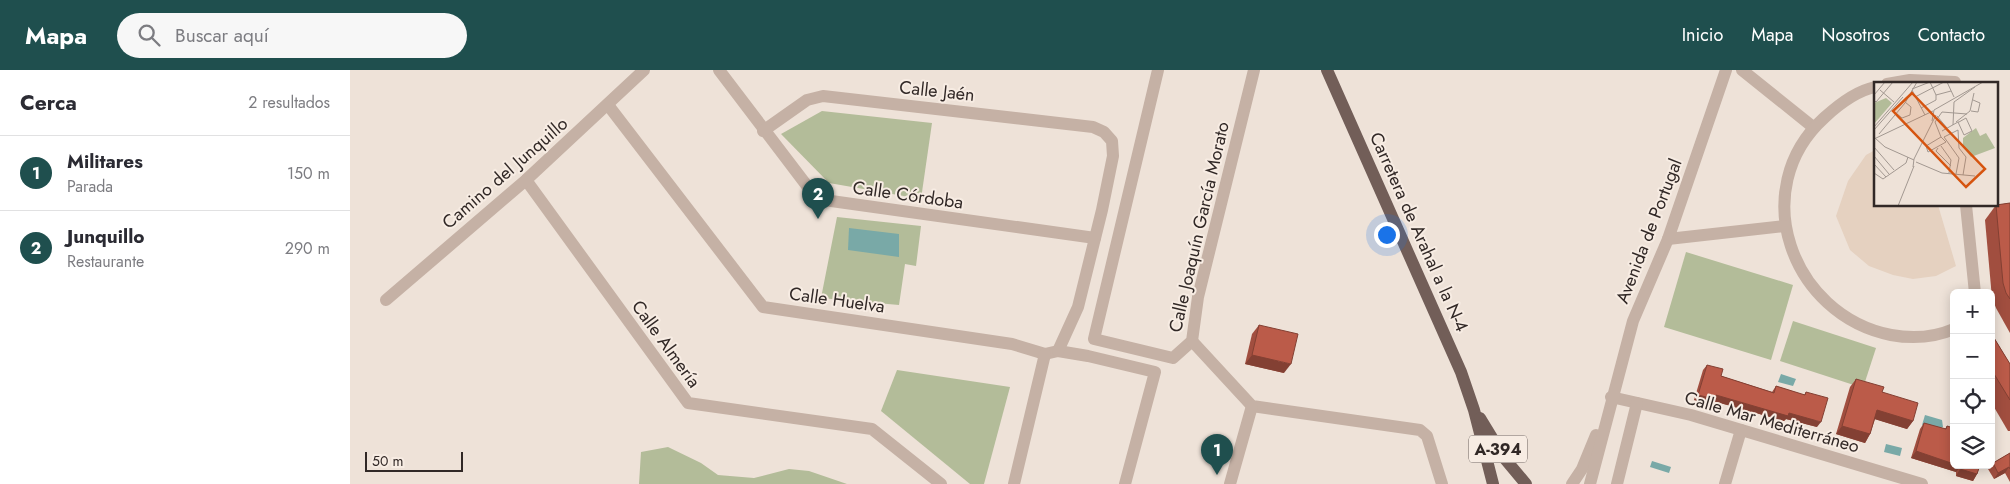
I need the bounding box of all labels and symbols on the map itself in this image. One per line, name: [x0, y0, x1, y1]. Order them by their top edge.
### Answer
street label: Calle Jaén: [898, 74, 976, 108]
inset map: [1874, 82, 1998, 206]
street label: Camino del Junquillo: [436, 111, 574, 235]
street label: Calle Joaquín García Morato: [1162, 119, 1236, 335]
street label: Carretera de Arahal a la N-4: [1363, 128, 1475, 336]
street label: Avenida de Portugal: [1609, 155, 1689, 307]
street label: Calle Córdoba: [851, 174, 965, 216]
pin: 2: [802, 178, 834, 219]
your location: [1374, 222, 1400, 248]
street label: Calle Huelva: [788, 280, 886, 320]
street label: Calle Almería: [625, 295, 707, 393]
street label: Calle Mar Mediterráneo: [1682, 385, 1863, 459]
pin: 1: [1201, 434, 1233, 475]
road number: A-394: [1469, 436, 1527, 462]
scale bar: [365, 449, 462, 472]

